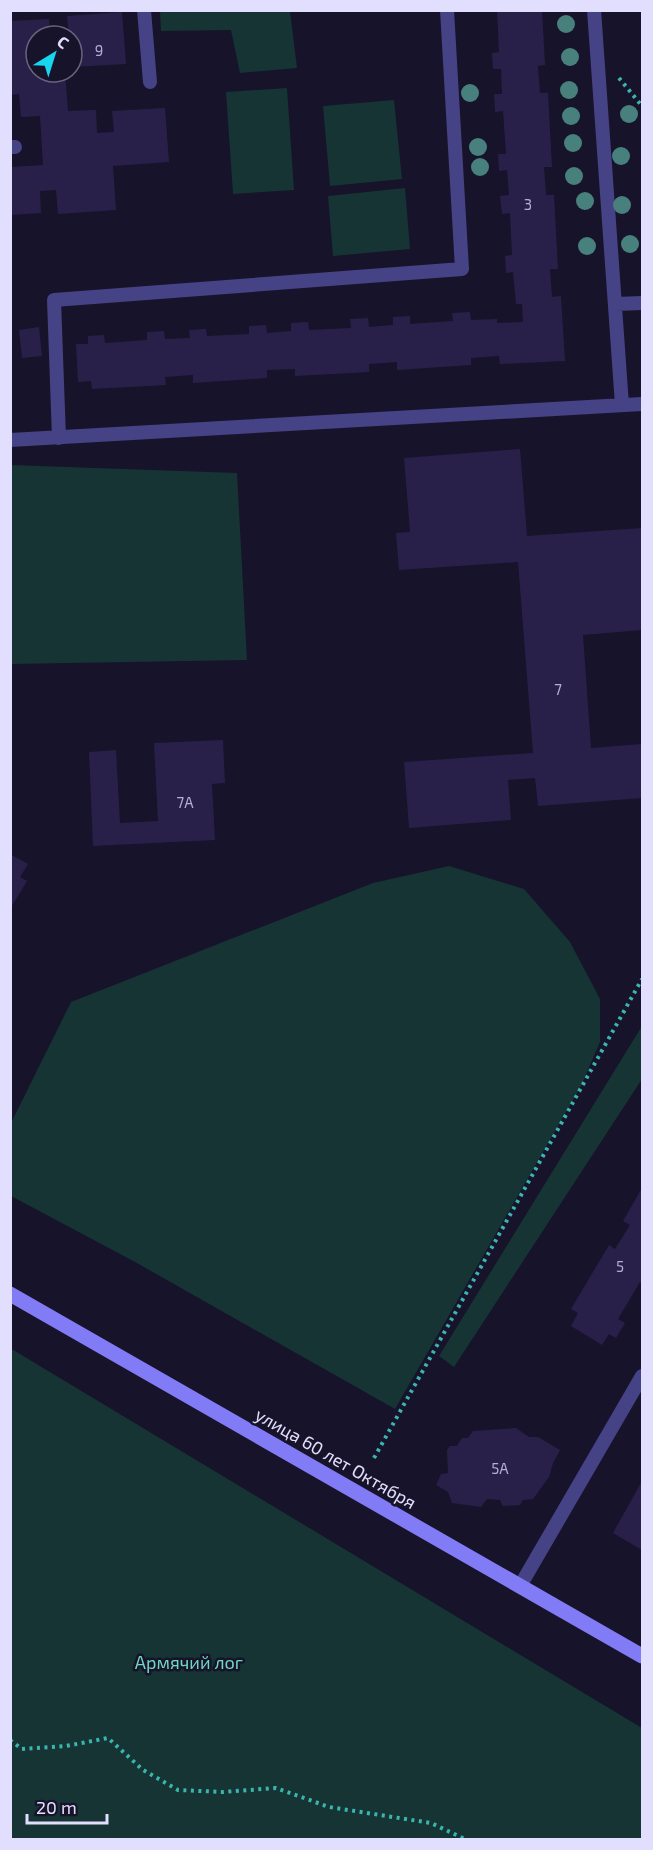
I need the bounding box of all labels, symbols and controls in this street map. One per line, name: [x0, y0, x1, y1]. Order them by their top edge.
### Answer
north arrow: [24, 24, 84, 84]
text: С: [54, 31, 73, 52]
house number: 9: [95, 41, 103, 59]
house number: 3: [524, 195, 532, 213]
house number: 7: [554, 680, 562, 698]
house number: 7А: [176, 793, 194, 811]
house number: 5: [616, 1257, 624, 1275]
street label: улица 60 лет Октября: [251, 1403, 421, 1513]
house number: 5А: [491, 1459, 509, 1477]
park label: Армячий лог: [135, 1651, 243, 1673]
scale bar: [27, 1787, 106, 1825]
text: 20 m: [36, 1796, 77, 1818]

